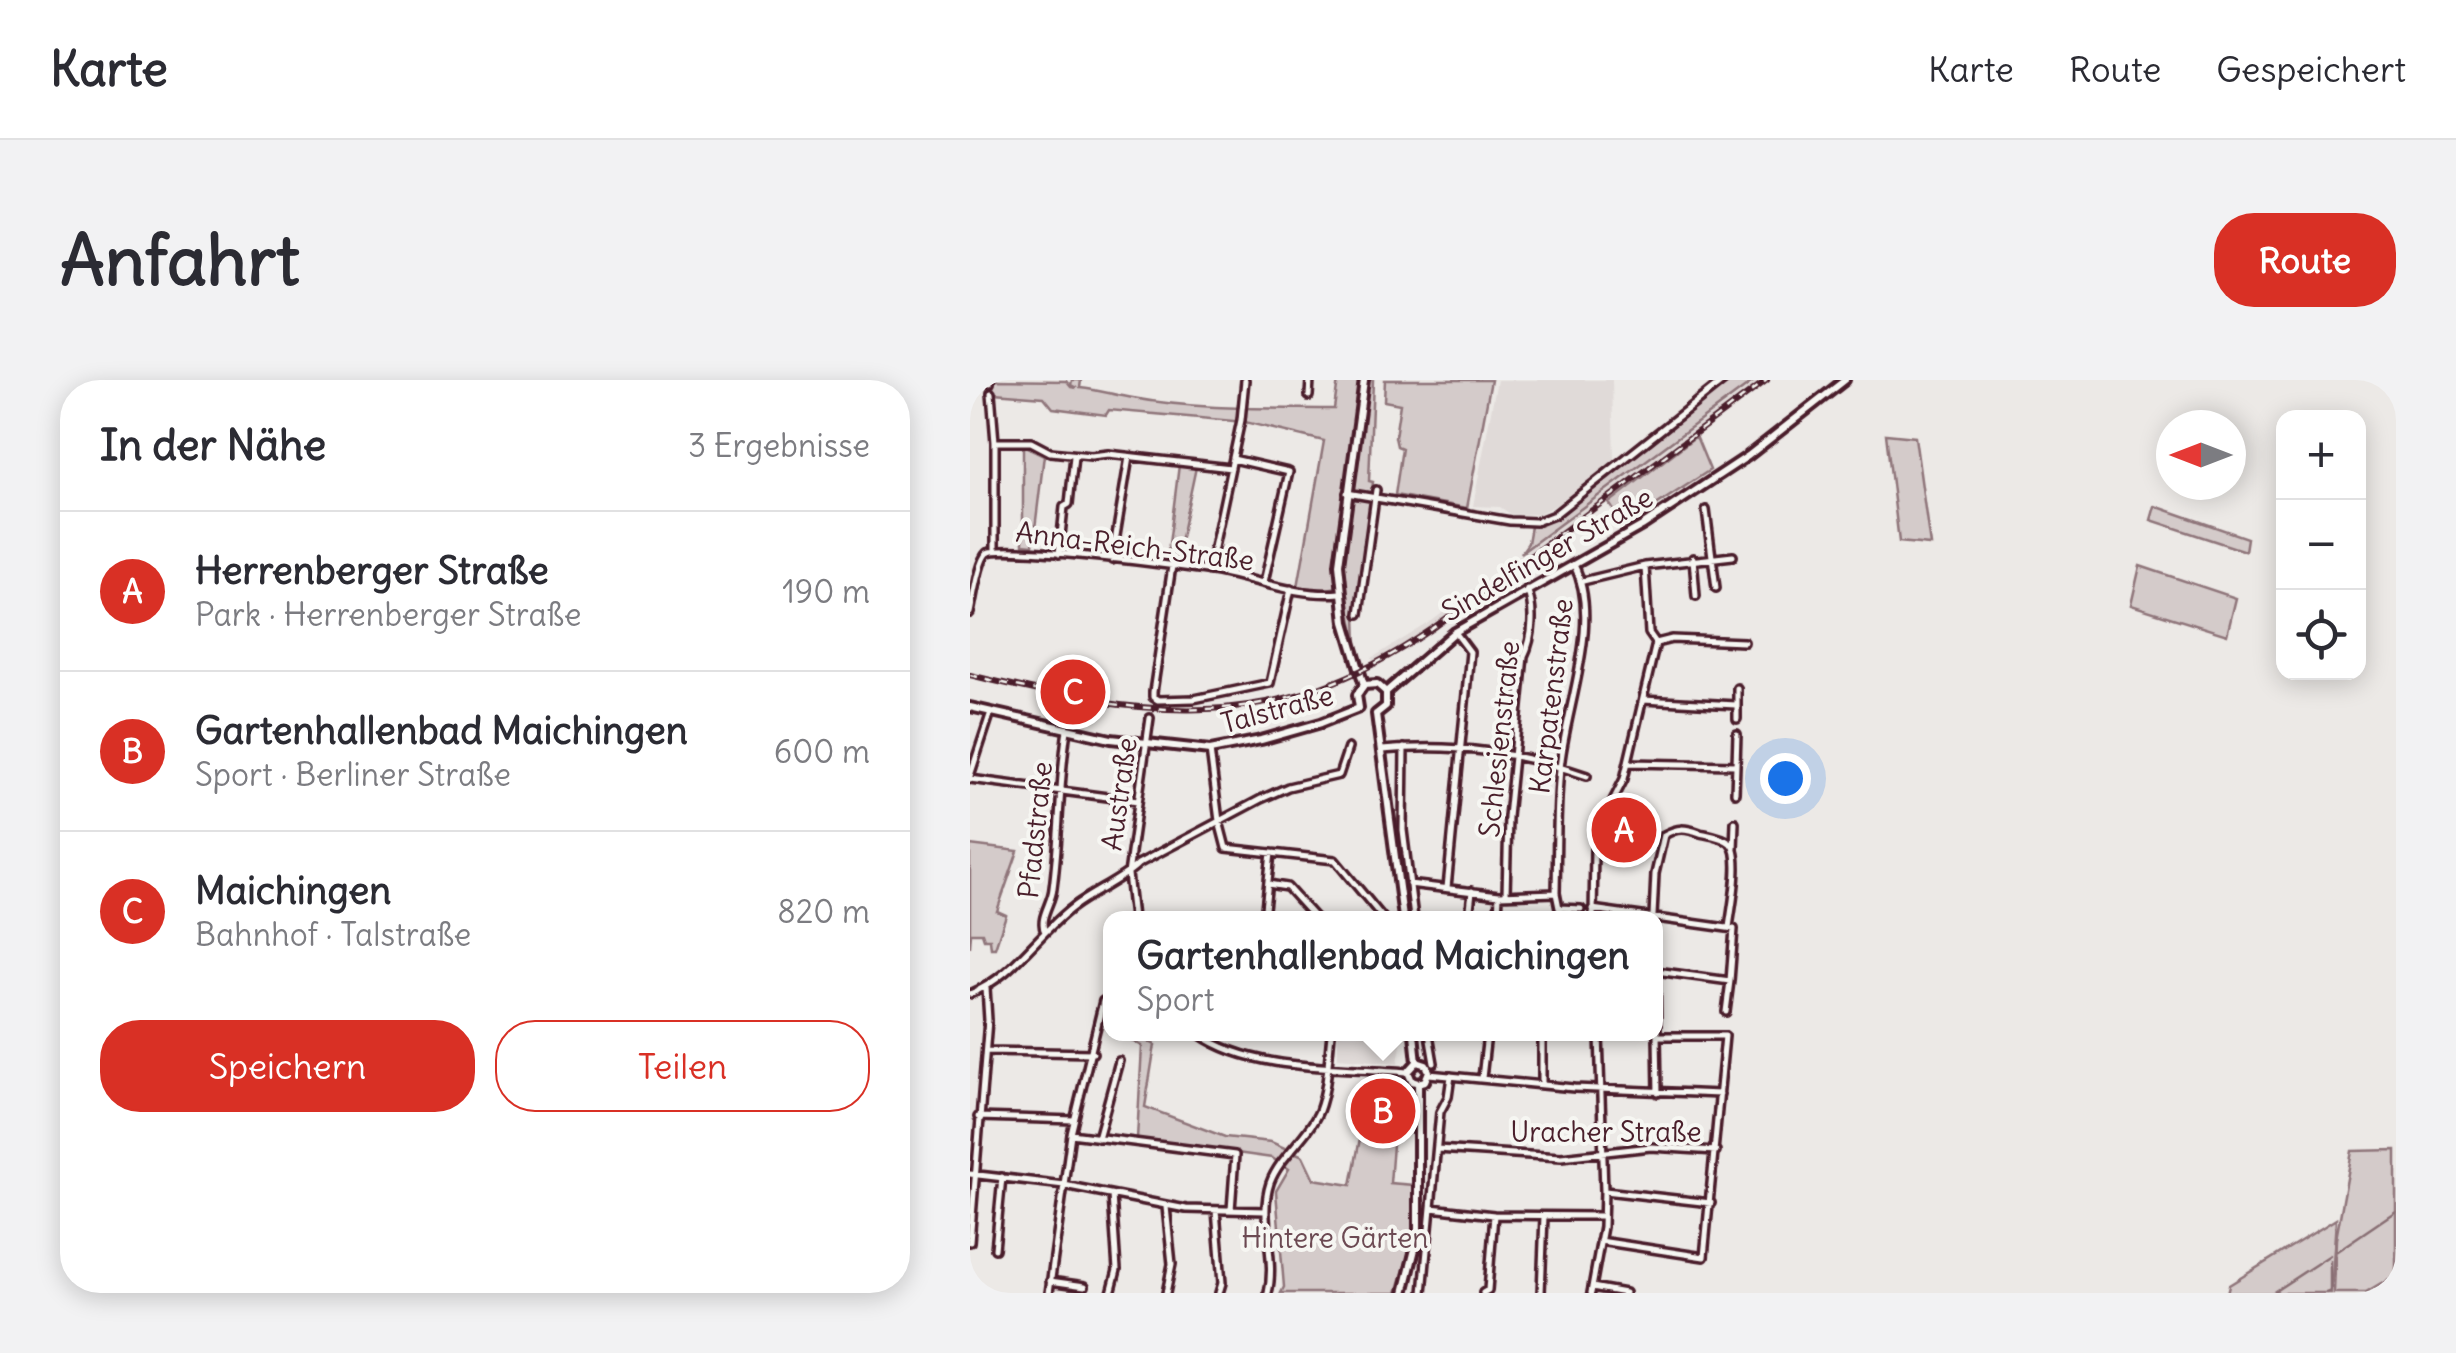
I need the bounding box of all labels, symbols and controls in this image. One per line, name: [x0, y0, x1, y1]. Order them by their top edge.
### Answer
text: Karte: [50, 39, 168, 99]
text: Karte: [1928, 47, 2014, 91]
text: Route: [2069, 47, 2161, 91]
text: Gespeichert: [2216, 47, 2406, 91]
button: Route: [2214, 213, 2396, 307]
text: Anfahrt: [60, 216, 300, 304]
north arrow: [2156, 410, 2246, 500]
map controls: [2276, 410, 2366, 680]
button: +: [2276, 410, 2366, 500]
text: In der Nähe: [100, 419, 326, 471]
text: 3 Ergebnisse: [688, 425, 870, 466]
street label: Sindelfinger Straße: [1435, 479, 1659, 629]
button: −: [2276, 500, 2366, 590]
street label: Anna-Reich-Straße: [1014, 514, 1256, 578]
text: Herrenberger Straße: [195, 547, 549, 594]
text: A: [122, 571, 143, 612]
text: 190 m: [782, 571, 870, 612]
button: locate: [2276, 590, 2366, 680]
text: Park · Herrenberger Straße: [195, 594, 581, 635]
street label: Karpatenstraße: [1521, 596, 1581, 796]
street label: Schlesienstraße: [1471, 639, 1527, 839]
pin: C: [1040, 654, 1106, 730]
street label: Talstraße: [1217, 677, 1337, 741]
text: Gartenhallenbad Maichingen: [195, 707, 688, 754]
text: B: [122, 731, 143, 772]
text: 600 m: [774, 731, 870, 772]
street label: Austraße: [1093, 735, 1145, 853]
your location: [1760, 753, 1811, 804]
text: Sport · Berliner Straße: [195, 754, 511, 795]
street label: Pfadstraße: [1010, 760, 1060, 900]
pin: A: [1592, 792, 1656, 868]
text: Maichingen: [195, 867, 391, 914]
text: C: [122, 891, 143, 932]
text: 820 m: [777, 891, 870, 932]
popup: [1103, 911, 1663, 1041]
text: Bahnhof · Talstraße: [195, 914, 471, 955]
text: Gartenhallenbad Maichingen: [1137, 932, 1629, 979]
text: Sport: [1137, 979, 1214, 1020]
button: Speichern: [100, 1020, 475, 1112]
button: Teilen: [495, 1020, 870, 1112]
pin: B: [1350, 1074, 1416, 1148]
street label: Uracher Straße: [1510, 1114, 1702, 1150]
park label: Hintere Gärten: [1242, 1220, 1428, 1256]

